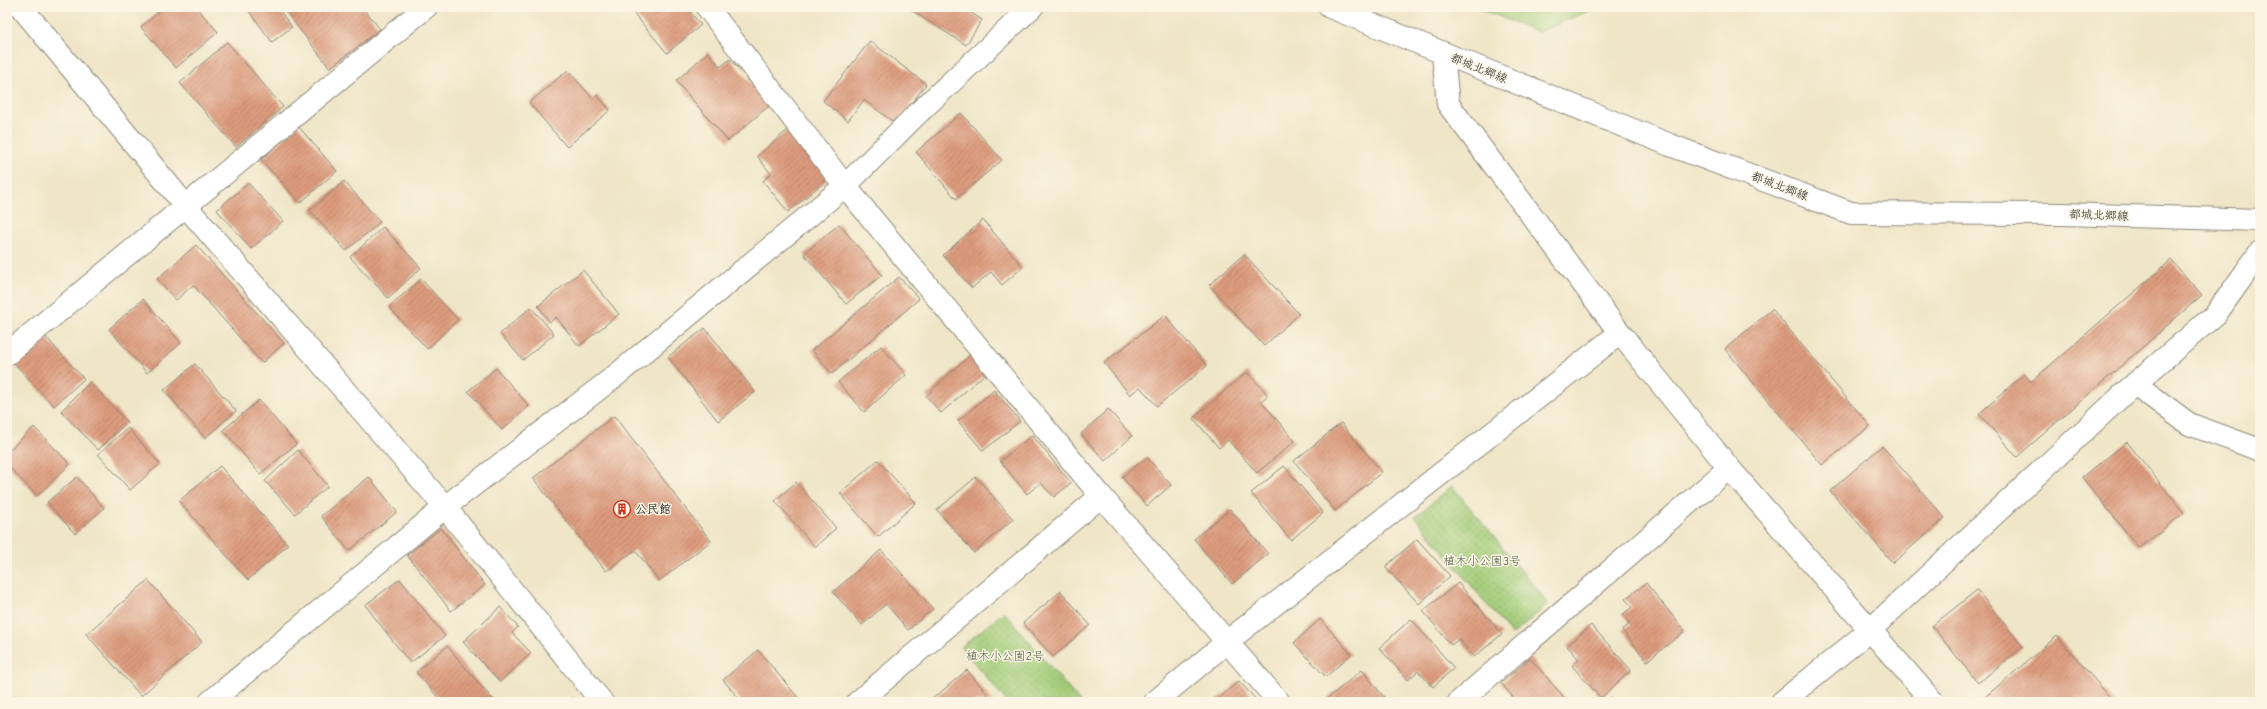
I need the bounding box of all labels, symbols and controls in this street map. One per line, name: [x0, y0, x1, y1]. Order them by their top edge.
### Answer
street label: 都城北郷線: [1449, 50, 1509, 86]
street label: 都城北郷線: [1749, 169, 1811, 203]
street label: 都城北郷線: [2069, 207, 2129, 223]
building icon: 公民館: [612, 499, 632, 519]
place label: 公民館: [635, 502, 671, 516]
park label: 植木小公園3号: [1443, 554, 1521, 568]
park label: 植木小公園2号: [966, 649, 1044, 663]

